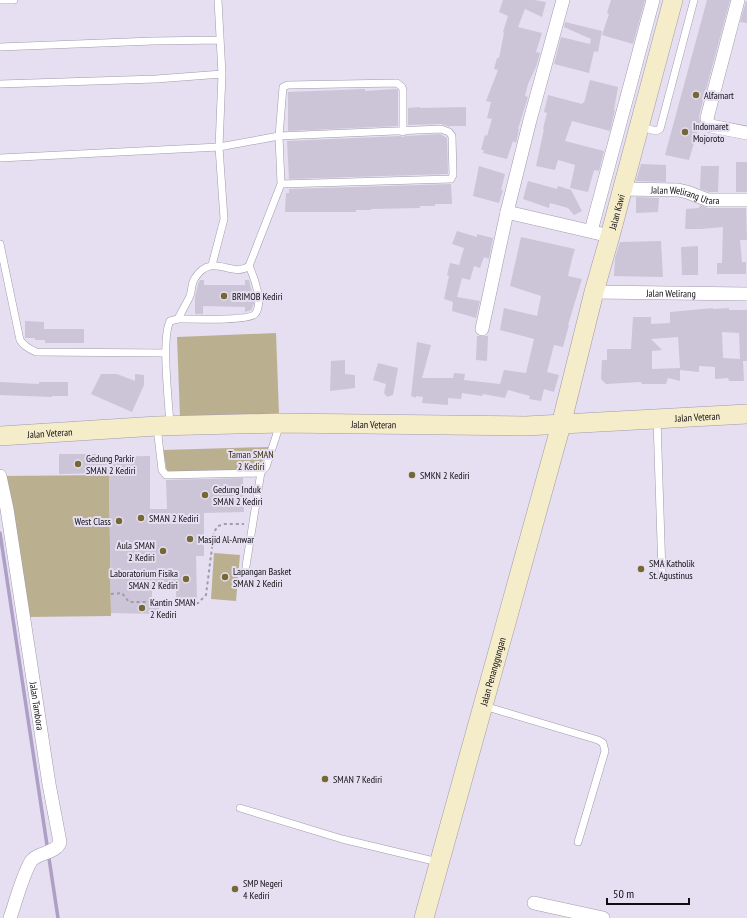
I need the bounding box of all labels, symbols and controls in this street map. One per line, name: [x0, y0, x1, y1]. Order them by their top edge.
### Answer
place label: Alfamart: [704, 89, 734, 102]
marker: Alfamart: [691, 90, 701, 100]
place label: Indomaret Mojoroto: [693, 120, 729, 145]
marker: Indomaret Mojoroto: [680, 127, 690, 137]
street label: Jalan Welirang Utara: [650, 183, 720, 207]
street label: Jalan Kawi: [605, 193, 627, 232]
street label: Jalan Welirang: [645, 286, 696, 300]
place label: BRIMOB Kediri: [232, 290, 283, 303]
marker: BRIMOB Kediri: [219, 291, 229, 301]
street label: Jalan Veteran: [673, 409, 720, 424]
street label: Jalan Veteran: [350, 417, 396, 431]
street label: Jalan Veteran: [26, 425, 73, 441]
park label: Taman SMAN 2 Kediri: [228, 448, 274, 473]
place label: Gedung Parkir SMAN 2 Kediri: [86, 452, 136, 477]
marker: Gedung Parkir SMAN 2 Kediri: [73, 459, 83, 469]
place label: SMKN 2 Kediri: [420, 469, 470, 482]
marker: SMKN 2 Kediri: [407, 470, 417, 480]
place label: Gedung Induk SMAN 2 Kediri: [213, 483, 263, 508]
marker: Gedung Induk SMAN 2 Kediri: [200, 490, 210, 500]
place label: SMAN 2 Kediri: [149, 512, 199, 525]
marker: SMAN 2 Kediri: [136, 513, 146, 523]
place label: West Class: [75, 515, 112, 528]
marker: West Class: [114, 516, 124, 526]
place label: Masjid Al-Anwar: [198, 533, 254, 546]
marker: Masjid Al-Anwar: [185, 534, 195, 544]
place label: Aula SMAN 2 Kediri: [117, 539, 155, 564]
marker: Aula SMAN 2 Kediri: [158, 546, 168, 556]
place label: SMA Katholik St. Agustinus: [649, 557, 695, 582]
marker: SMA Katholik St. Agustinus: [636, 564, 646, 574]
place label: Lapangan Basket SMAN 2 Kediri: [233, 565, 292, 590]
place label: Laboratorium Fisika SMAN 2 Kediri: [110, 567, 178, 592]
marker: Lapangan Basket SMAN 2 Kediri: [220, 572, 230, 582]
marker: Laboratorium Fisika SMAN 2 Kediri: [181, 574, 191, 584]
place label: Kantin SMAN 2 Kediri: [150, 596, 195, 621]
marker: Kantin SMAN 2 Kediri: [137, 603, 147, 613]
street label: Jalan Penanggungan: [477, 636, 508, 708]
street label: Jalan Tambora: [27, 680, 47, 731]
place label: SMAN 7 Kediri: [333, 773, 382, 786]
marker: SMAN 7 Kediri: [320, 774, 330, 784]
place label: SMP Negeri 4 Kediri: [243, 877, 283, 902]
scale bar: [607, 880, 689, 906]
marker: SMP Negeri 4 Kediri: [230, 884, 240, 894]
text: 50 m: [613, 886, 634, 901]

